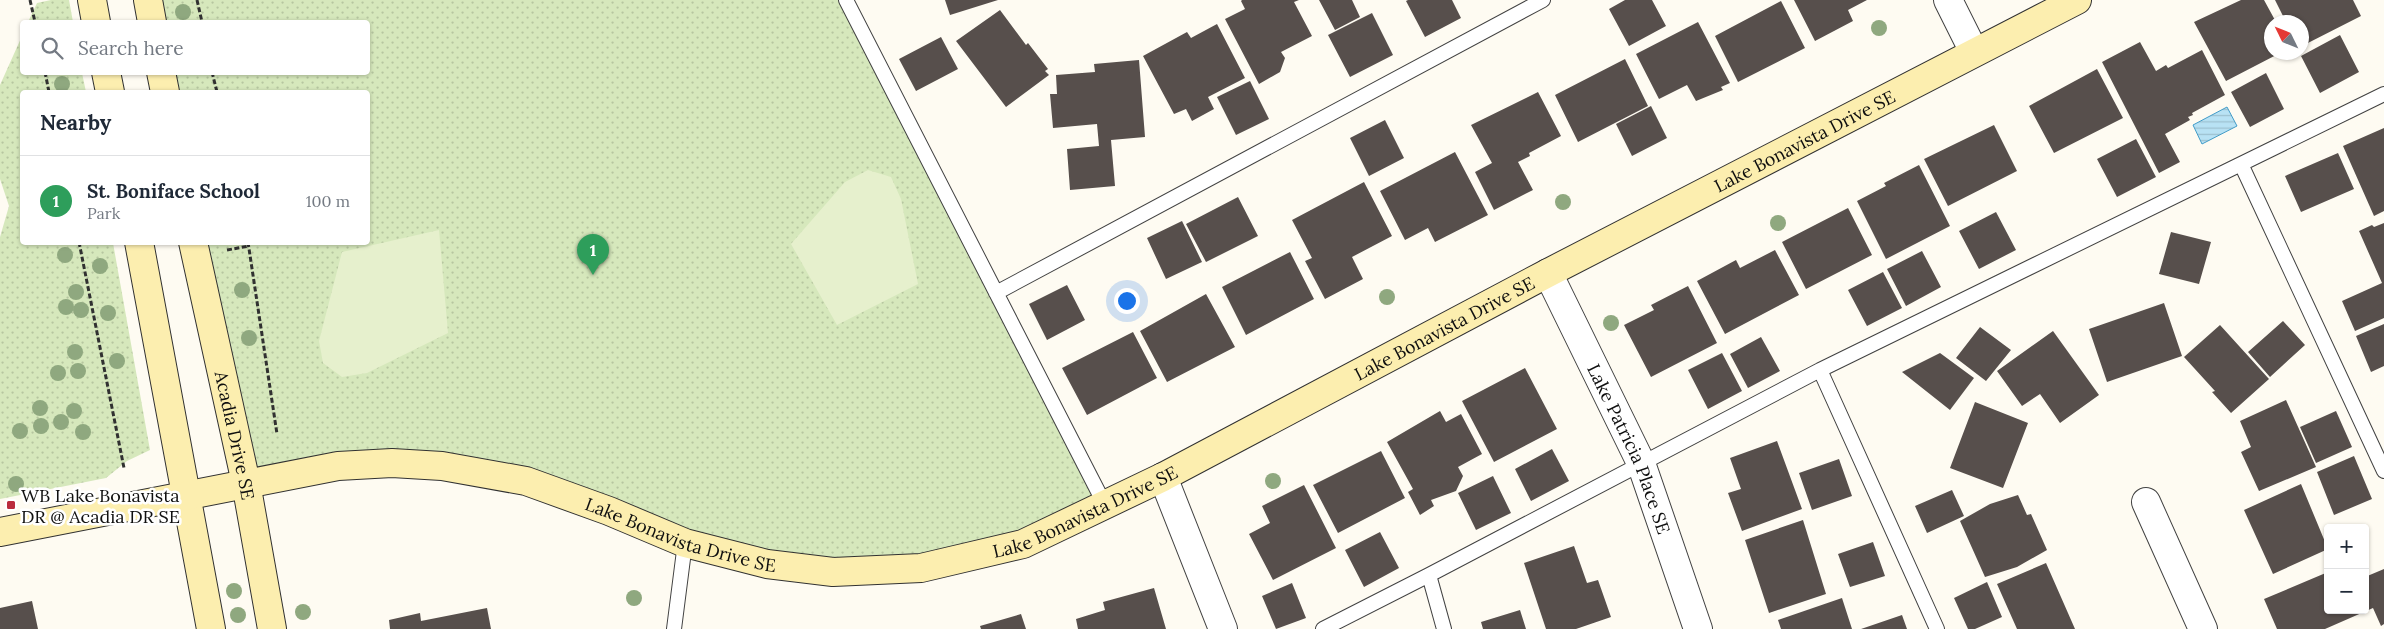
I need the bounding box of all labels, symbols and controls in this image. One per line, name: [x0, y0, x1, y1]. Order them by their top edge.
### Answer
north arrow: [2264, 15, 2309, 60]
search box: [20, 20, 370, 75]
icon: search: [38, 34, 66, 62]
text: Search here: [78, 36, 184, 60]
street label: Lake Bonavista Drive SE: [1710, 84, 1899, 197]
text: Nearby: [40, 109, 111, 136]
text: St. Boniface School: [87, 179, 260, 203]
text: 1: [53, 191, 59, 211]
text: 100 m: [306, 191, 350, 211]
text: Park: [87, 203, 120, 223]
pin: 1: [577, 234, 609, 275]
street label: Lake Bonavista Drive SE: [1350, 271, 1538, 385]
your location: [1114, 288, 1140, 314]
street label: Lake Patricia Place SE: [1583, 360, 1676, 537]
street label: Acadia Drive SE: [210, 368, 260, 502]
street label: Lake Bonavista Drive SE: [990, 460, 1181, 562]
place label: WB Lake Bonavista DR @ Acadia DR SE: [21, 484, 180, 528]
street label: Lake Bonavista Drive SE: [582, 492, 777, 577]
marker: WB Lake Bonavista DR @ Acadia DR SE: [5, 499, 17, 511]
map controls: [2324, 524, 2369, 614]
button: +: [2324, 524, 2369, 569]
button: −: [2324, 569, 2369, 614]

